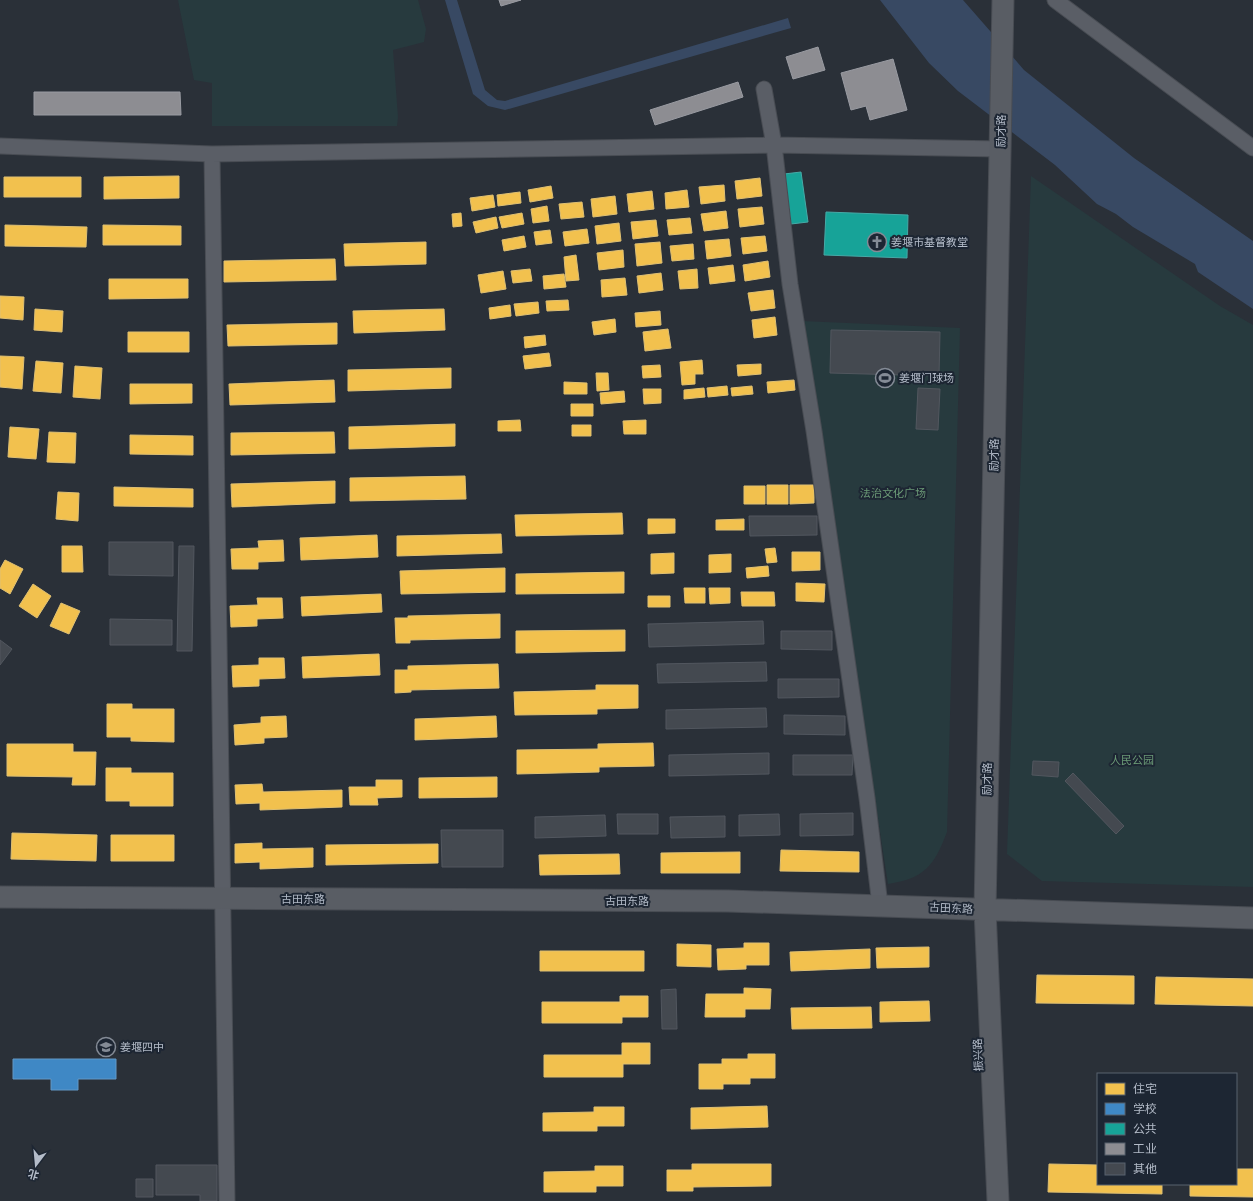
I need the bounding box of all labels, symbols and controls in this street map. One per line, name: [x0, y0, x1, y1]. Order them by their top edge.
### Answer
street label: 励才路: [995, 114, 1007, 148]
church icon: 姜堰市基督教堂: [866, 231, 888, 253]
place label: 姜堰市基督教堂: [891, 236, 968, 248]
sports icon: 姜堰门球场: [874, 367, 896, 389]
place label: 姜堰门球场: [899, 372, 954, 384]
street label: 励才路: [988, 438, 1000, 472]
park label: 法治文化广场: [860, 487, 926, 499]
park label: 人民公园: [1110, 754, 1154, 766]
street label: 励才路: [981, 762, 993, 796]
street label: 古田东路: [281, 893, 325, 905]
street label: 古田东路: [605, 895, 649, 907]
street label: 古田东路: [929, 901, 973, 915]
school or university icon: 姜堰四中: [95, 1036, 117, 1058]
street label: 振兴路: [971, 1038, 985, 1072]
place label: 姜堰四中: [120, 1041, 164, 1053]
legend: [1097, 1073, 1237, 1185]
text: 住宅: [1133, 1082, 1157, 1096]
text: 学校: [1133, 1102, 1157, 1116]
text: 公共: [1133, 1122, 1157, 1136]
text: 工业: [1133, 1142, 1157, 1156]
north arrow: [16, 1145, 56, 1185]
text: 其他: [1133, 1162, 1157, 1176]
text: 北: [26, 1167, 40, 1182]

